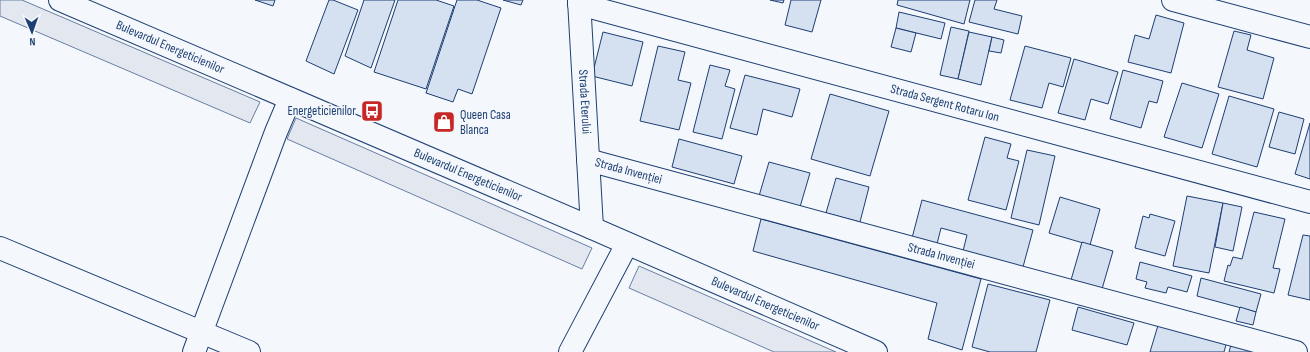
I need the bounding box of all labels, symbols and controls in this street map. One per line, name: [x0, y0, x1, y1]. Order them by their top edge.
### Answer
north arrow: [12, 12, 52, 52]
street label: Bulevardul Energeticienilor: [114, 17, 227, 78]
text: N: [29, 35, 35, 48]
street label: Strada Eterului: [575, 69, 595, 135]
street label: Strada Sergent Rotaru Ion: [889, 81, 1001, 125]
bus stop icon: Energeticienilor: [359, 98, 385, 124]
place label: Energeticienilor: [287, 103, 356, 119]
place label: Queen Casa Blanca: [460, 107, 511, 138]
shop icon: Queen Casa Blanca: [431, 109, 457, 135]
street label: Bulevardul Energeticienilor: [412, 145, 525, 205]
street label: Strada Invenției: [593, 154, 664, 188]
street label: Strada Invenției: [906, 239, 976, 273]
street label: Bulevardul Energeticienilor: [709, 273, 822, 334]

